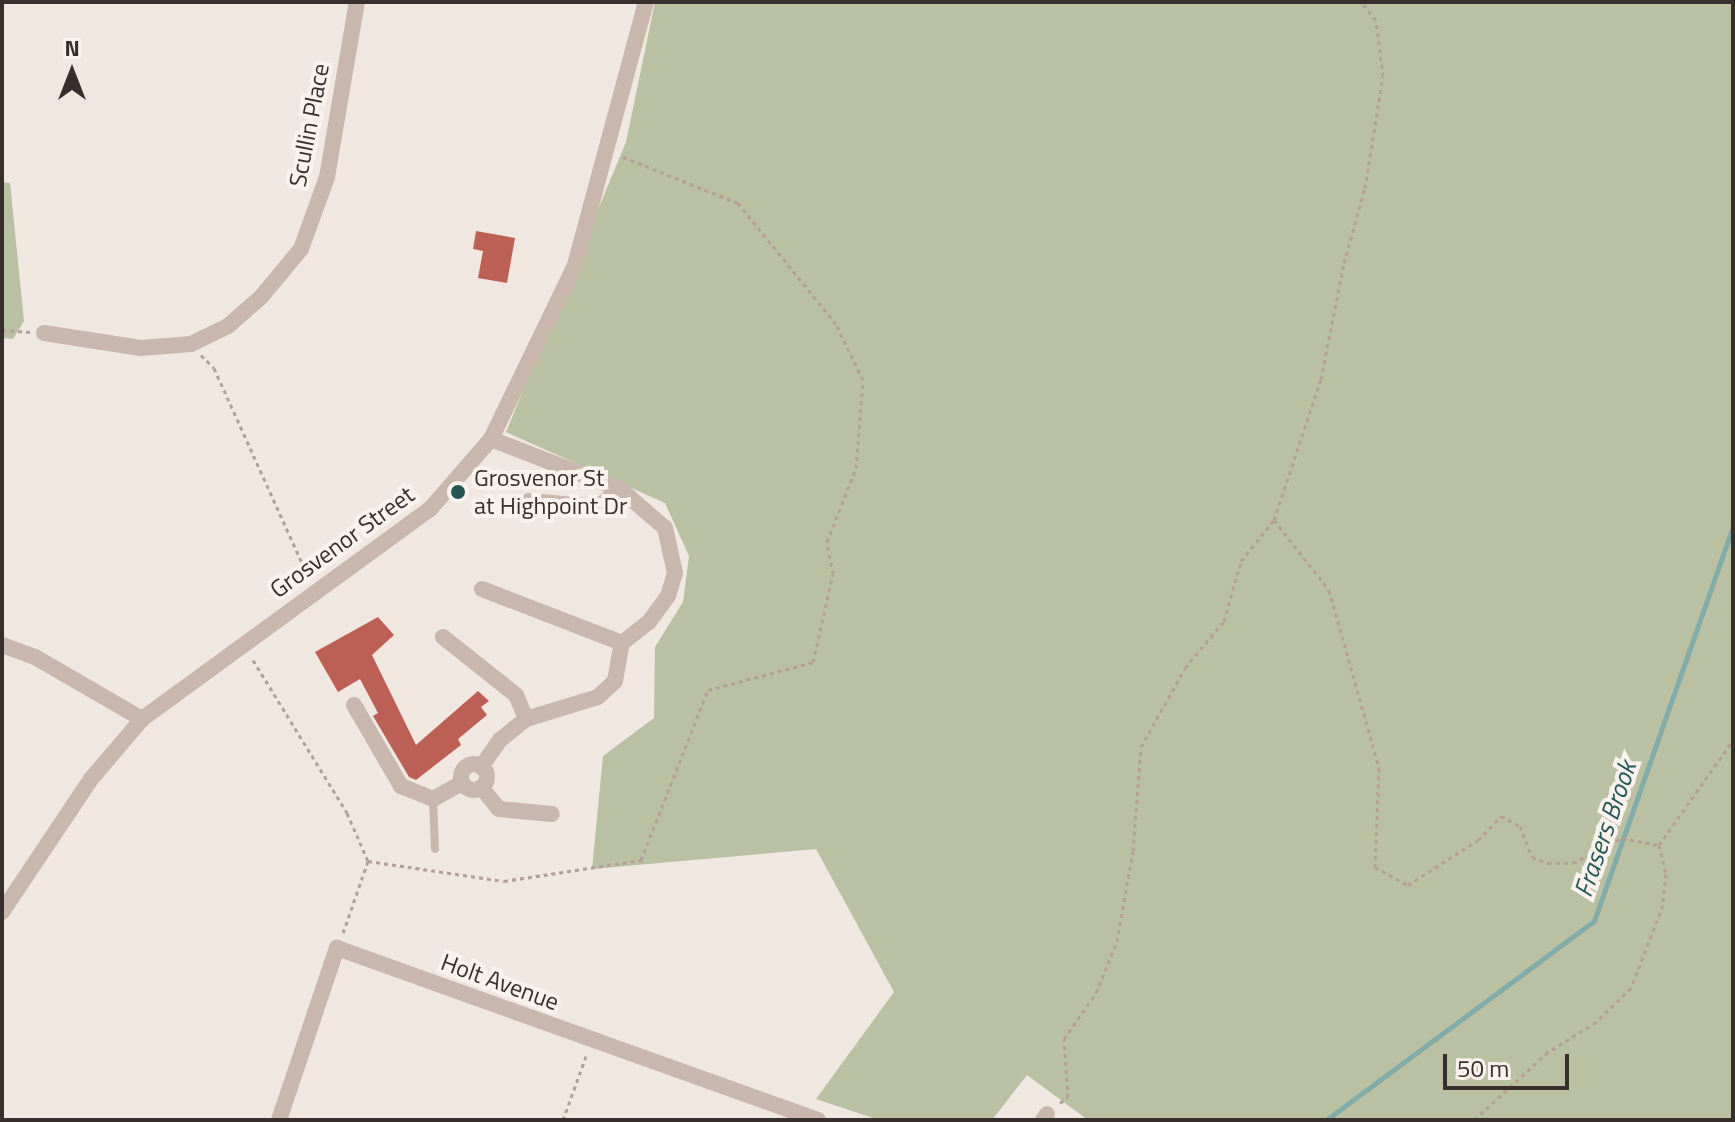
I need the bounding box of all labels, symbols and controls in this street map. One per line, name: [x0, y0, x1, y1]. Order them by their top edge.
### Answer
text: N: [64, 31, 80, 65]
north arrow: [32, 32, 112, 112]
street label: Scullin Place: [283, 61, 335, 189]
place label: Grosvenor St at Highpoint Dr: [474, 464, 627, 520]
street label: Grosvenor Street: [264, 480, 420, 604]
marker: Grosvenor St at Highpoint Dr: [449, 483, 467, 501]
water label: Frasers Brook: [1567, 757, 1643, 901]
street label: Holt Avenue: [437, 947, 563, 1017]
scale bar: [1447, 1038, 1573, 1088]
text: 50 m: [1457, 1050, 1509, 1086]

